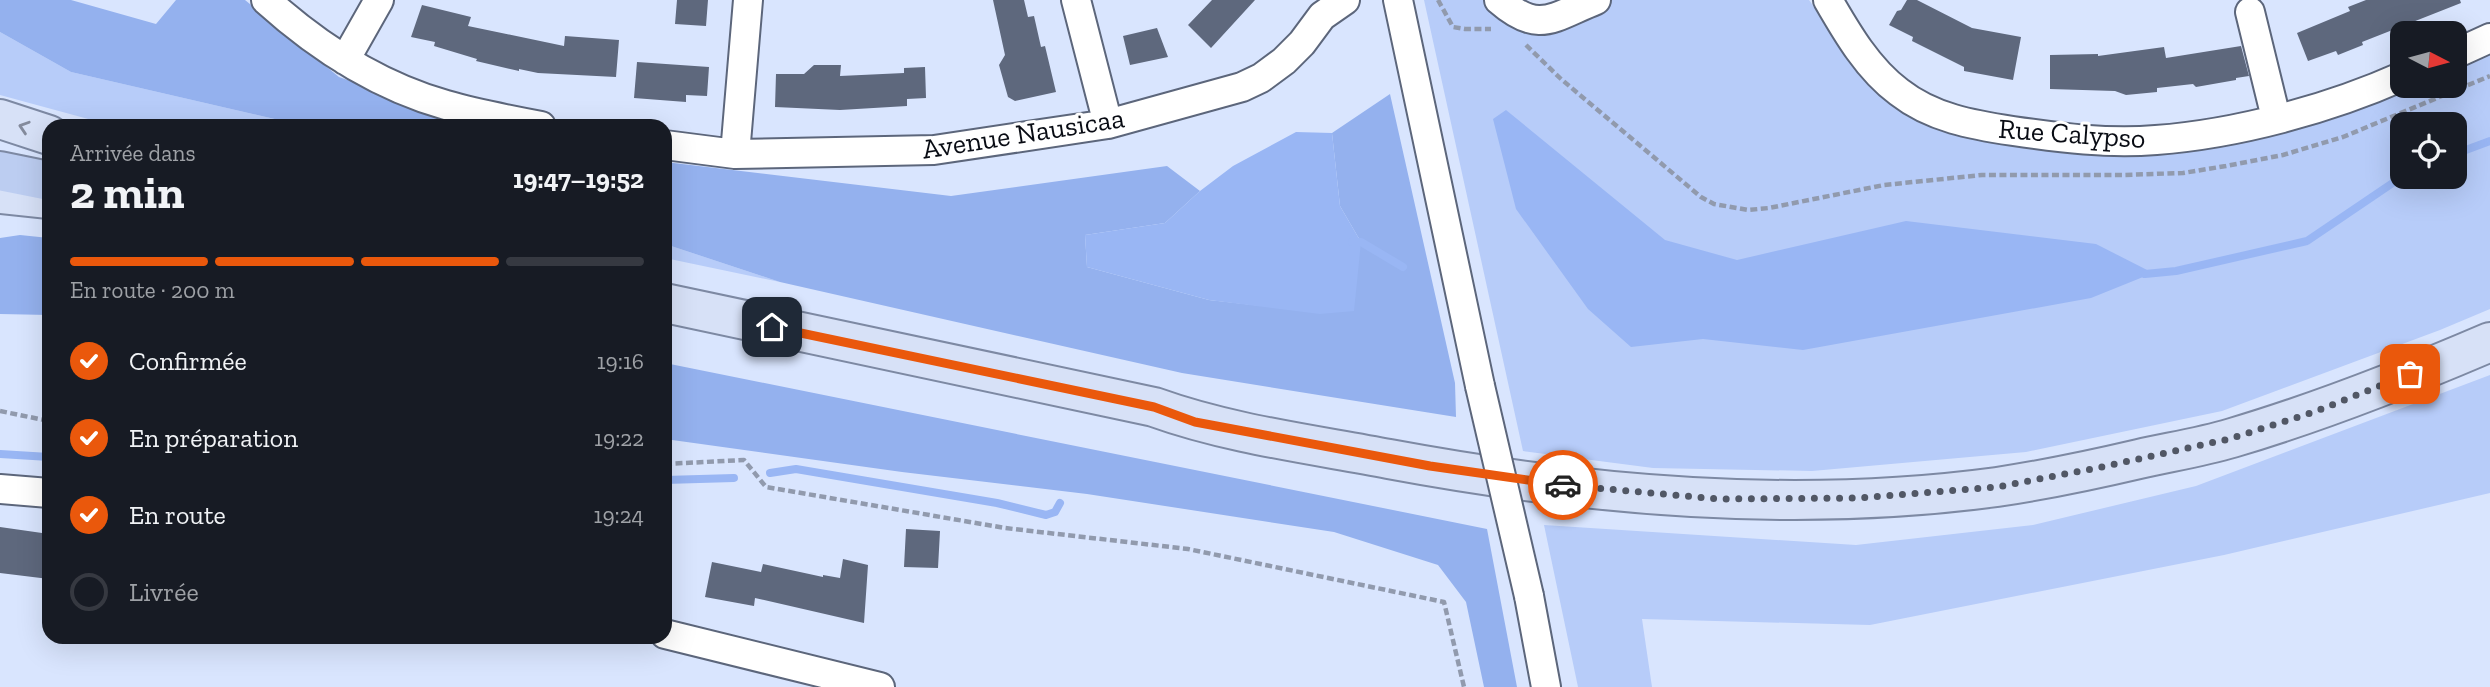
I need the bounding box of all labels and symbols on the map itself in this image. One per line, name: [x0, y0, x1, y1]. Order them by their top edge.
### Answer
north arrow: [2390, 21, 2468, 98]
street label: Avenue Nausicaa: [920, 101, 1127, 166]
street label: Rue Calypso: [1997, 112, 2147, 155]
one-way arrow: [19, 121, 31, 135]
pin: [742, 297, 802, 357]
pin: [2380, 344, 2440, 404]
courier: [1528, 450, 1598, 520]

